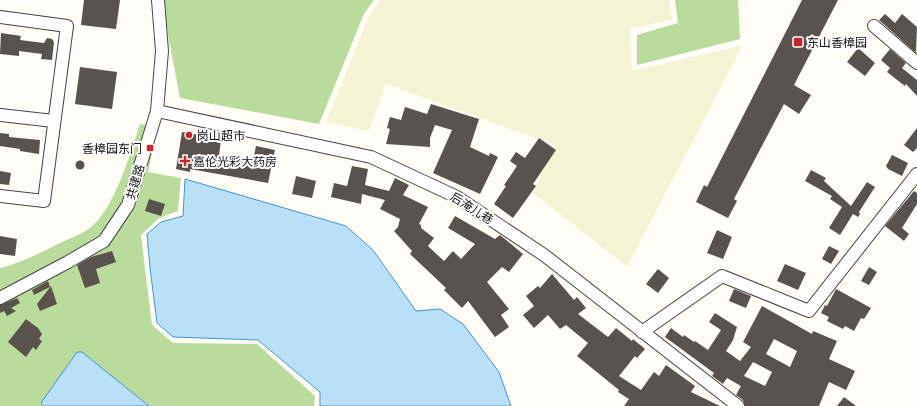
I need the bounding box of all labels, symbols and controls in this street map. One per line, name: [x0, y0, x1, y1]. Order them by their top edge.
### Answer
place label: 东山香樟园: [807, 35, 867, 50]
marker: 东山香樟园: [792, 36, 804, 48]
place label: 岗山超市: [197, 128, 245, 143]
marker: 岗山超市: [184, 130, 194, 140]
place label: 香樟园东门: [82, 141, 142, 156]
marker: 香樟园东门: [145, 143, 155, 153]
place label: 嘉伦光彩大药房: [193, 154, 277, 169]
marker: 嘉伦光彩大药房: [180, 156, 190, 166]
street label: 共建路: [123, 163, 147, 201]
street label: 后淹儿巷: [448, 189, 496, 227]

